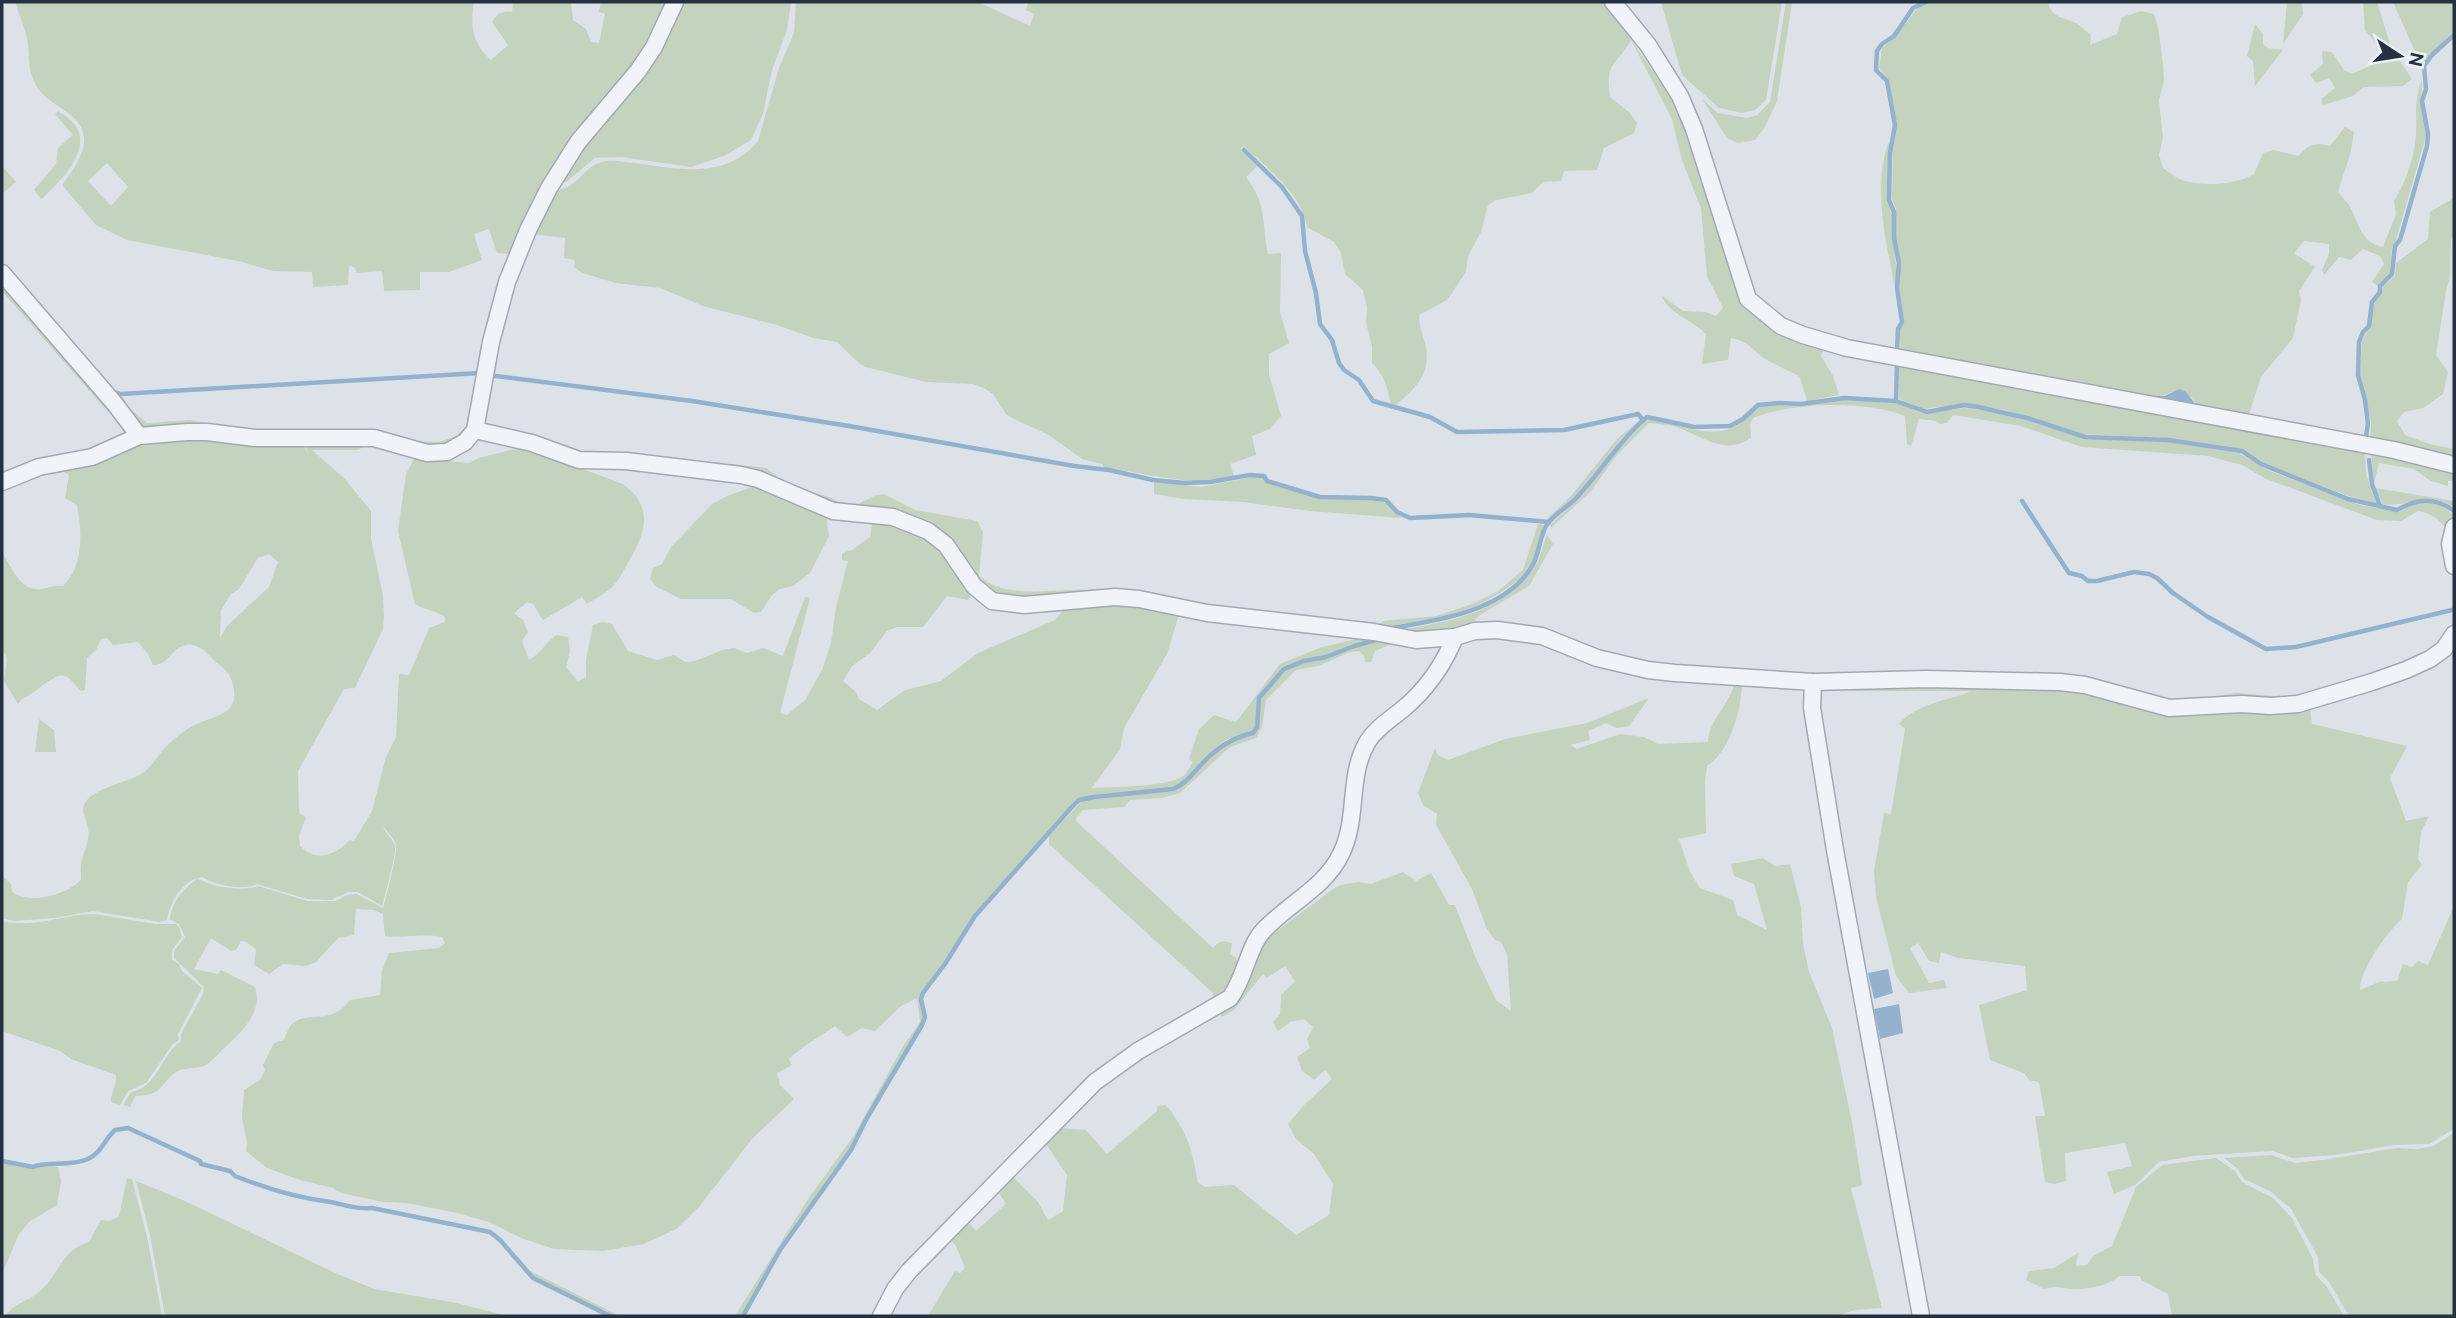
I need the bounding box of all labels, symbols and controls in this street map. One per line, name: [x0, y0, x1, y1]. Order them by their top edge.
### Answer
north arrow: [2365, 21, 2435, 91]
text: N: [2404, 50, 2429, 69]

